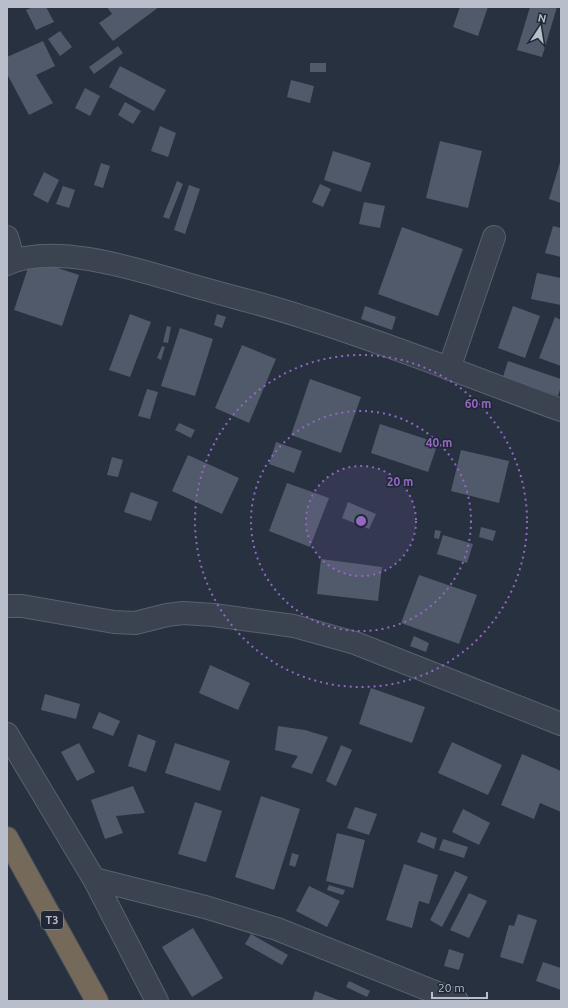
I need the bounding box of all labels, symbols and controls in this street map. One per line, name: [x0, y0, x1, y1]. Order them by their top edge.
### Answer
north arrow: [520, 8, 560, 48]
text: N: [537, 11, 547, 25]
text: 60 m: [465, 397, 491, 410]
text: 40 m: [426, 436, 452, 449]
text: 20 m: [387, 475, 413, 488]
centre of rings: [354, 514, 368, 528]
road number: T3: [41, 911, 63, 929]
scale bar: [432, 974, 487, 1000]
text: 20 m: [438, 981, 465, 994]

